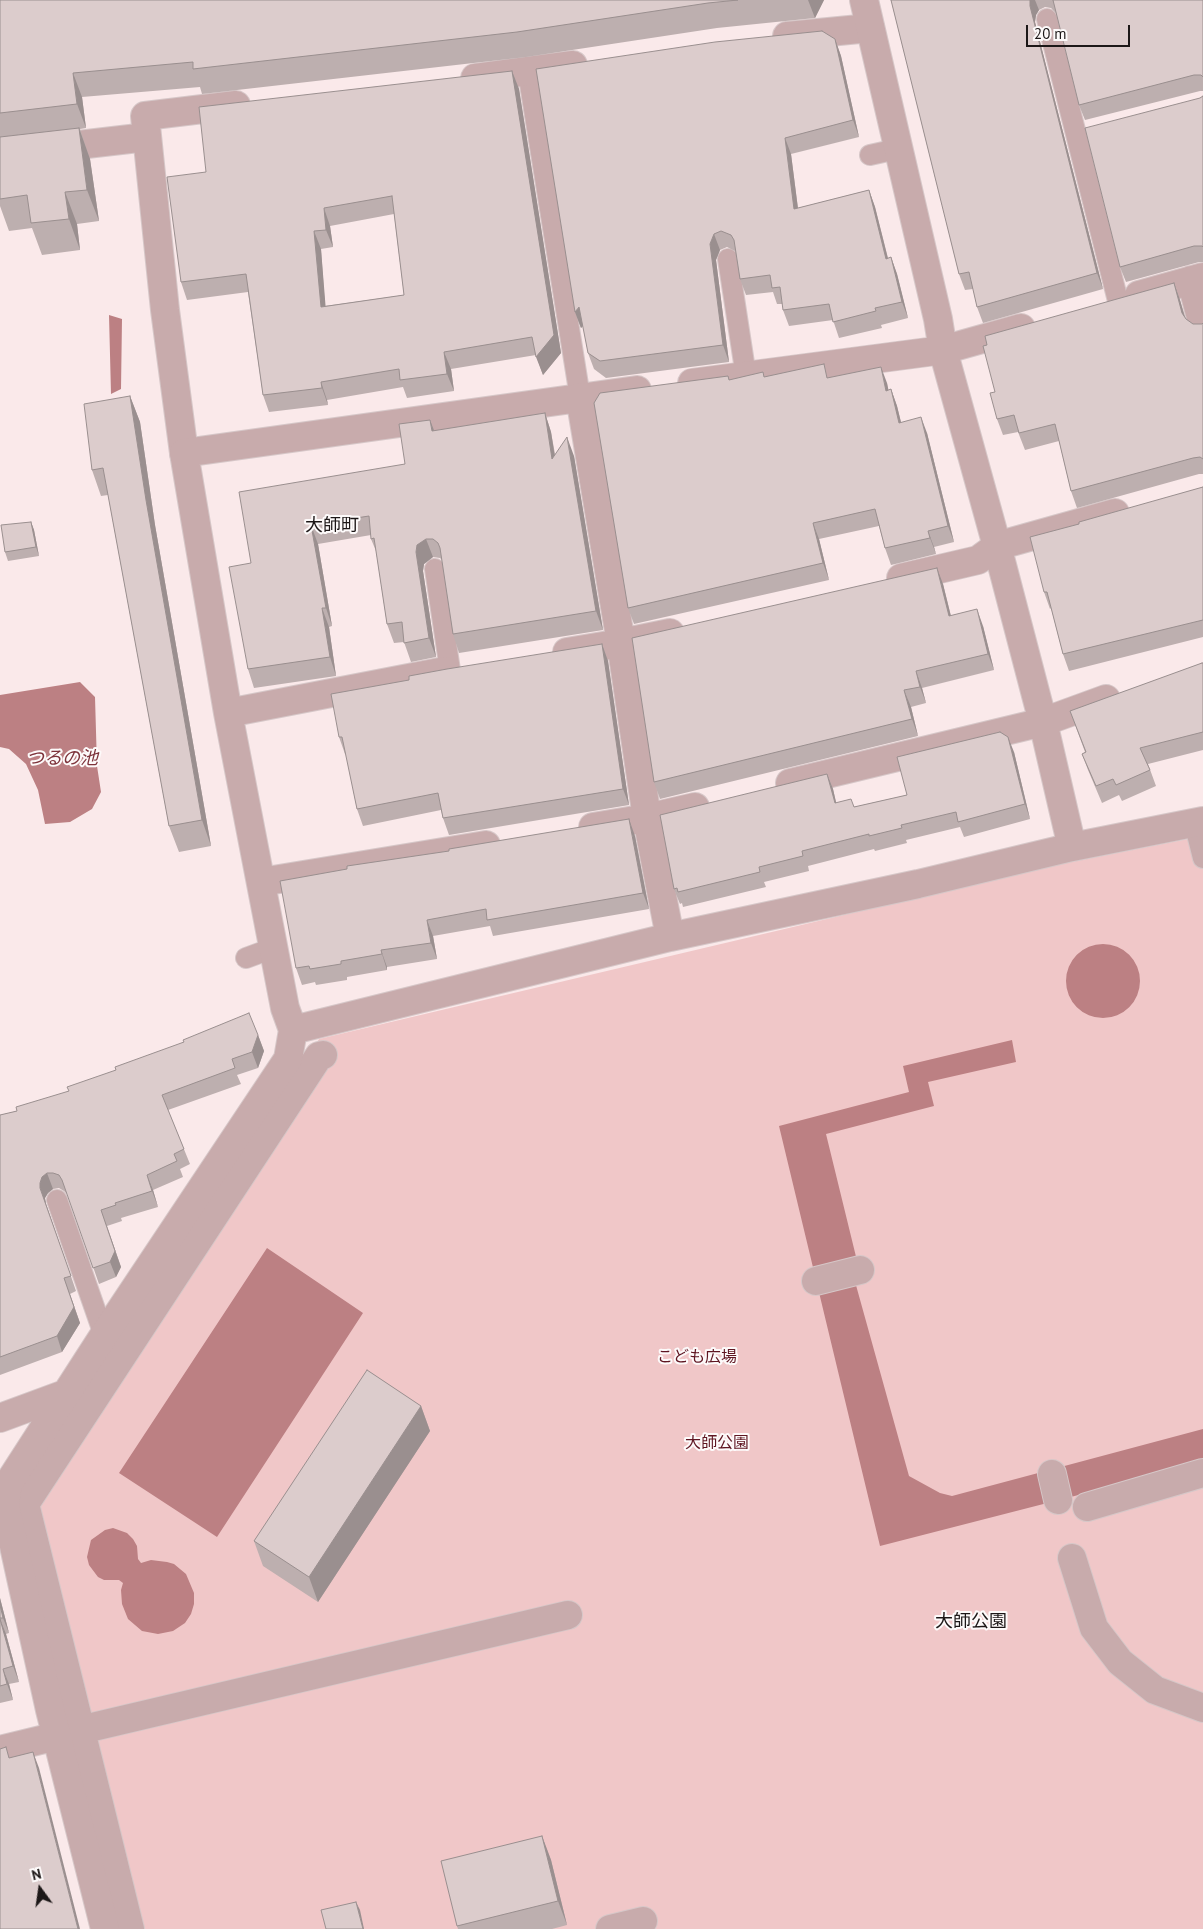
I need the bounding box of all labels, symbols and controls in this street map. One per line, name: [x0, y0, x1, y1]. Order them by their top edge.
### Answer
scale bar: [1028, 15, 1132, 47]
text: 20 m: [1034, 24, 1067, 43]
district label: 大師町: [305, 515, 359, 537]
water label: つるの池: [26, 748, 98, 770]
park label: こども広場: [657, 1347, 737, 1367]
park label: 大師公園: [685, 1433, 749, 1453]
district label: 大師公園: [935, 1611, 1007, 1633]
north arrow: [15, 1864, 65, 1914]
text: N: [30, 1865, 43, 1884]

